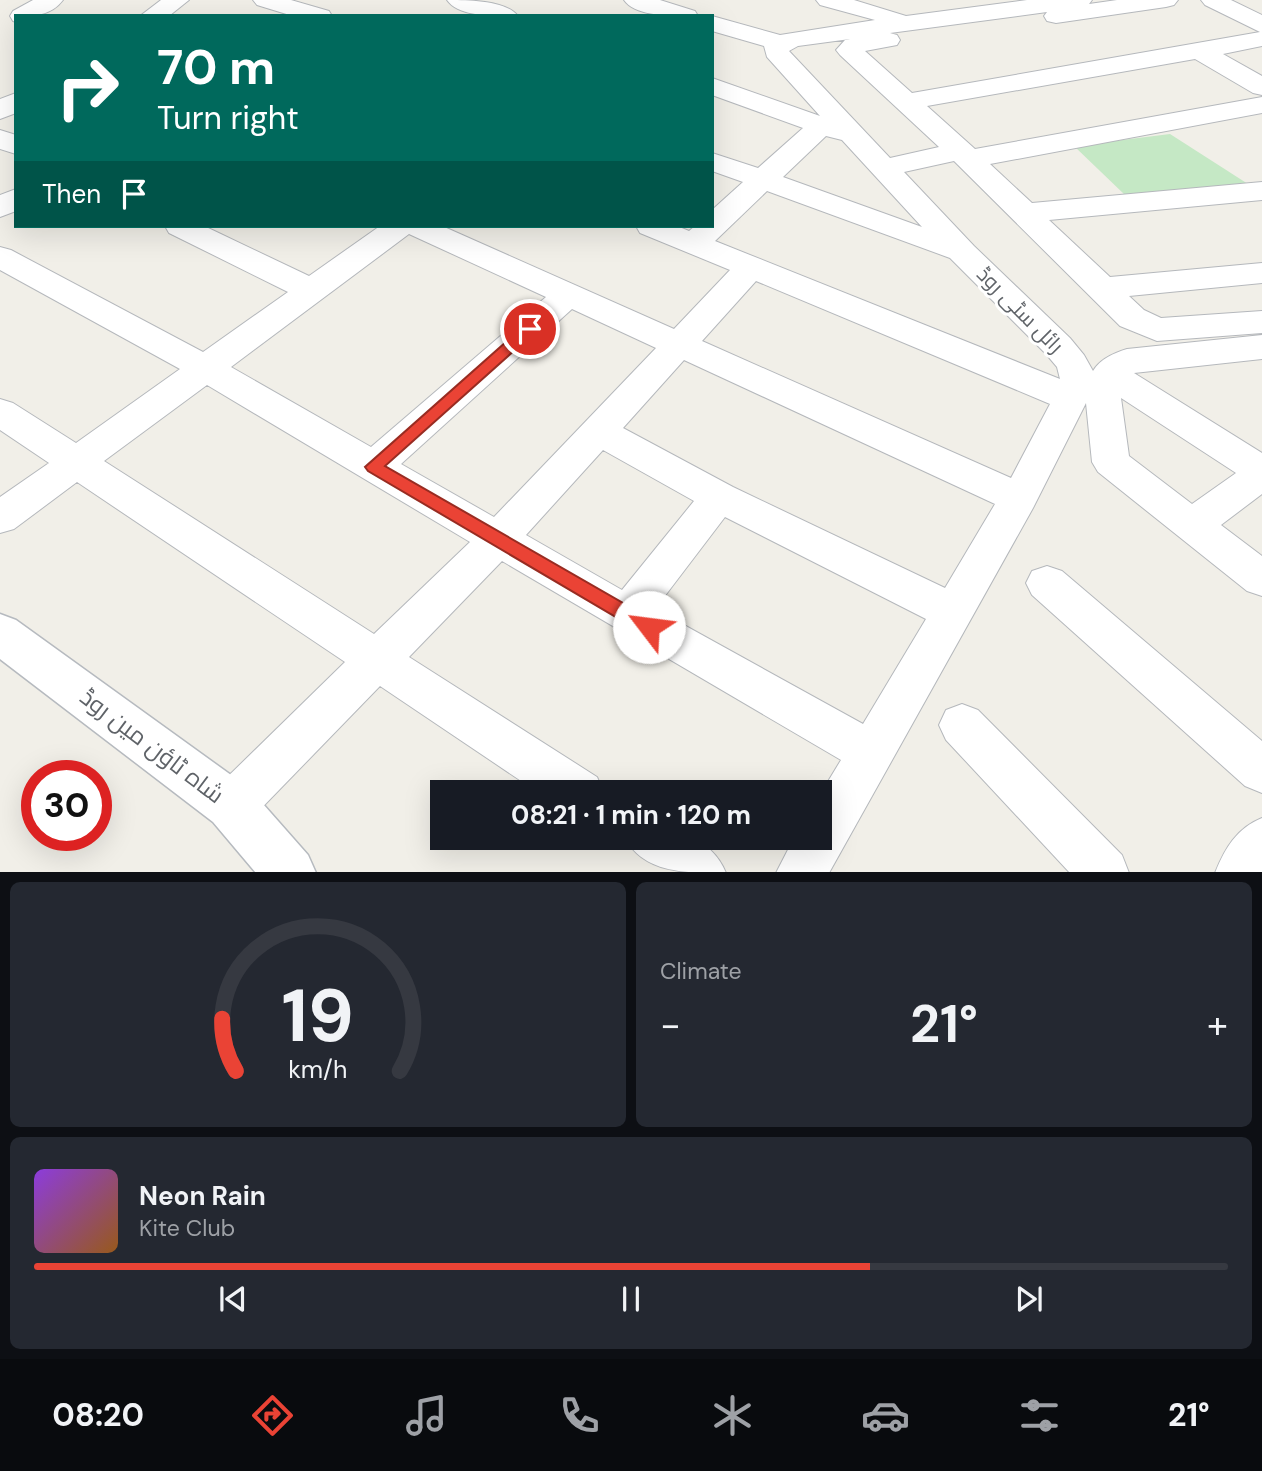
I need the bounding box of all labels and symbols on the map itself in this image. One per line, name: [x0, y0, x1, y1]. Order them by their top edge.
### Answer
street label: رائل سٹی روڈ: [971, 261, 1069, 359]
pin: [500, 299, 560, 359]
position arrow: [612, 590, 686, 664]
street label: شاہ ٹاؤن مین روڈ: [74, 681, 231, 810]
speed limit sign: 30: [21, 760, 112, 851]

